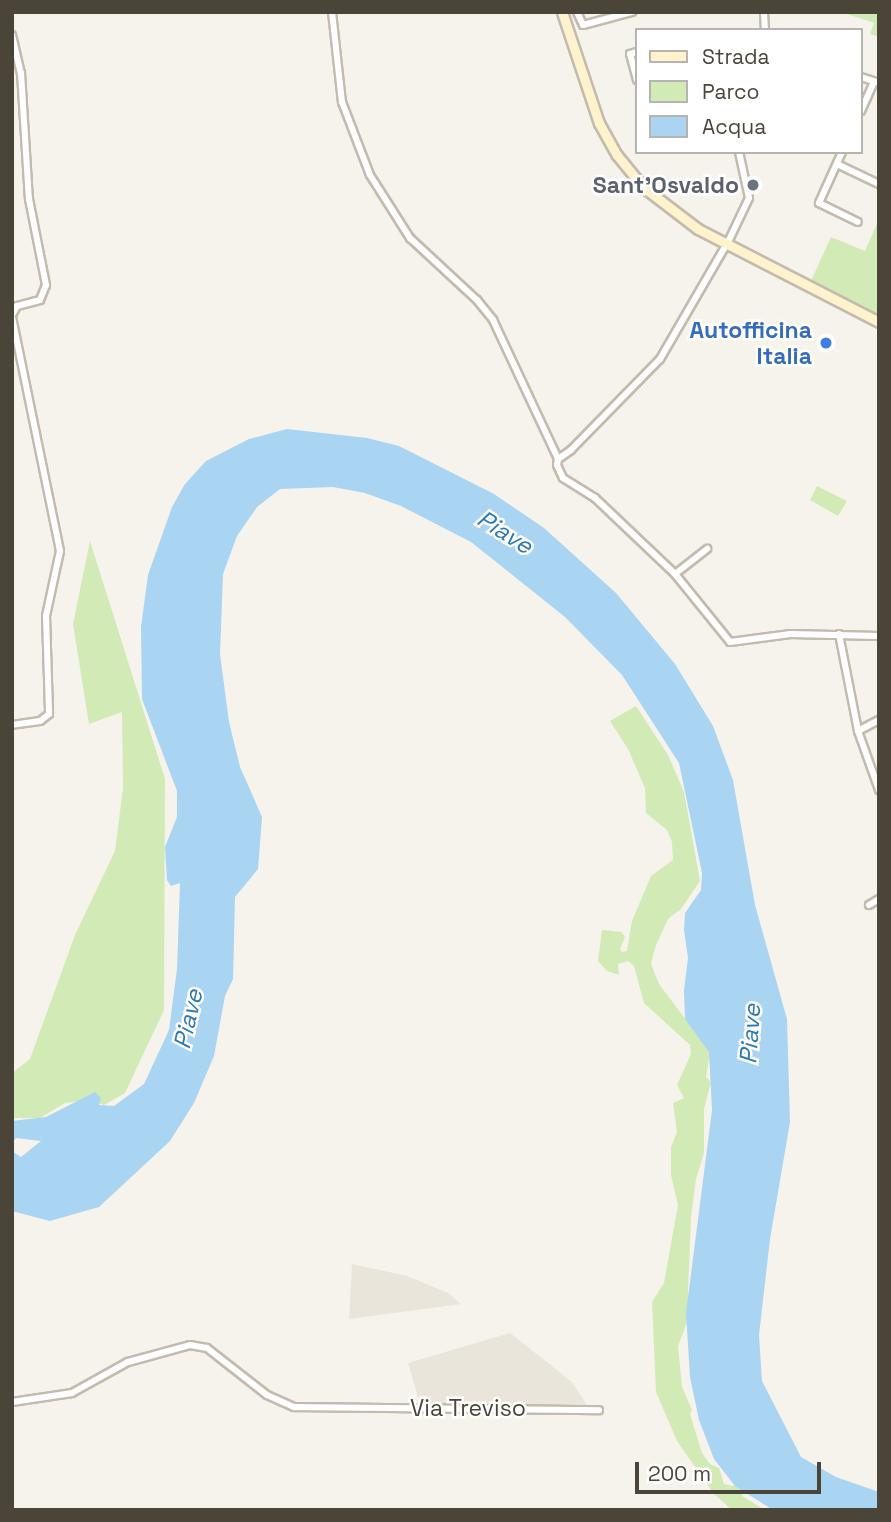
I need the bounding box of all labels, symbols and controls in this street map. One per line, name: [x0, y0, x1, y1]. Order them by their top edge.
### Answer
legend: [636, 28, 863, 154]
text: Strada: [702, 43, 769, 70]
text: Parco: [702, 78, 760, 105]
text: Acqua: [702, 113, 766, 140]
place label: Sant'Osvaldo: [593, 171, 739, 199]
marker: Sant'Osvaldo: [745, 177, 761, 193]
place label: Autofficina Italia: [689, 316, 812, 370]
marker: Autofficina Italia: [818, 335, 834, 351]
water label: Piave: [472, 504, 538, 560]
water label: Piave: [167, 986, 209, 1052]
water label: Piave: [734, 1003, 766, 1065]
street label: Via Treviso: [410, 1394, 526, 1422]
scale bar: [639, 1448, 824, 1492]
text: 200 m: [648, 1460, 711, 1487]

